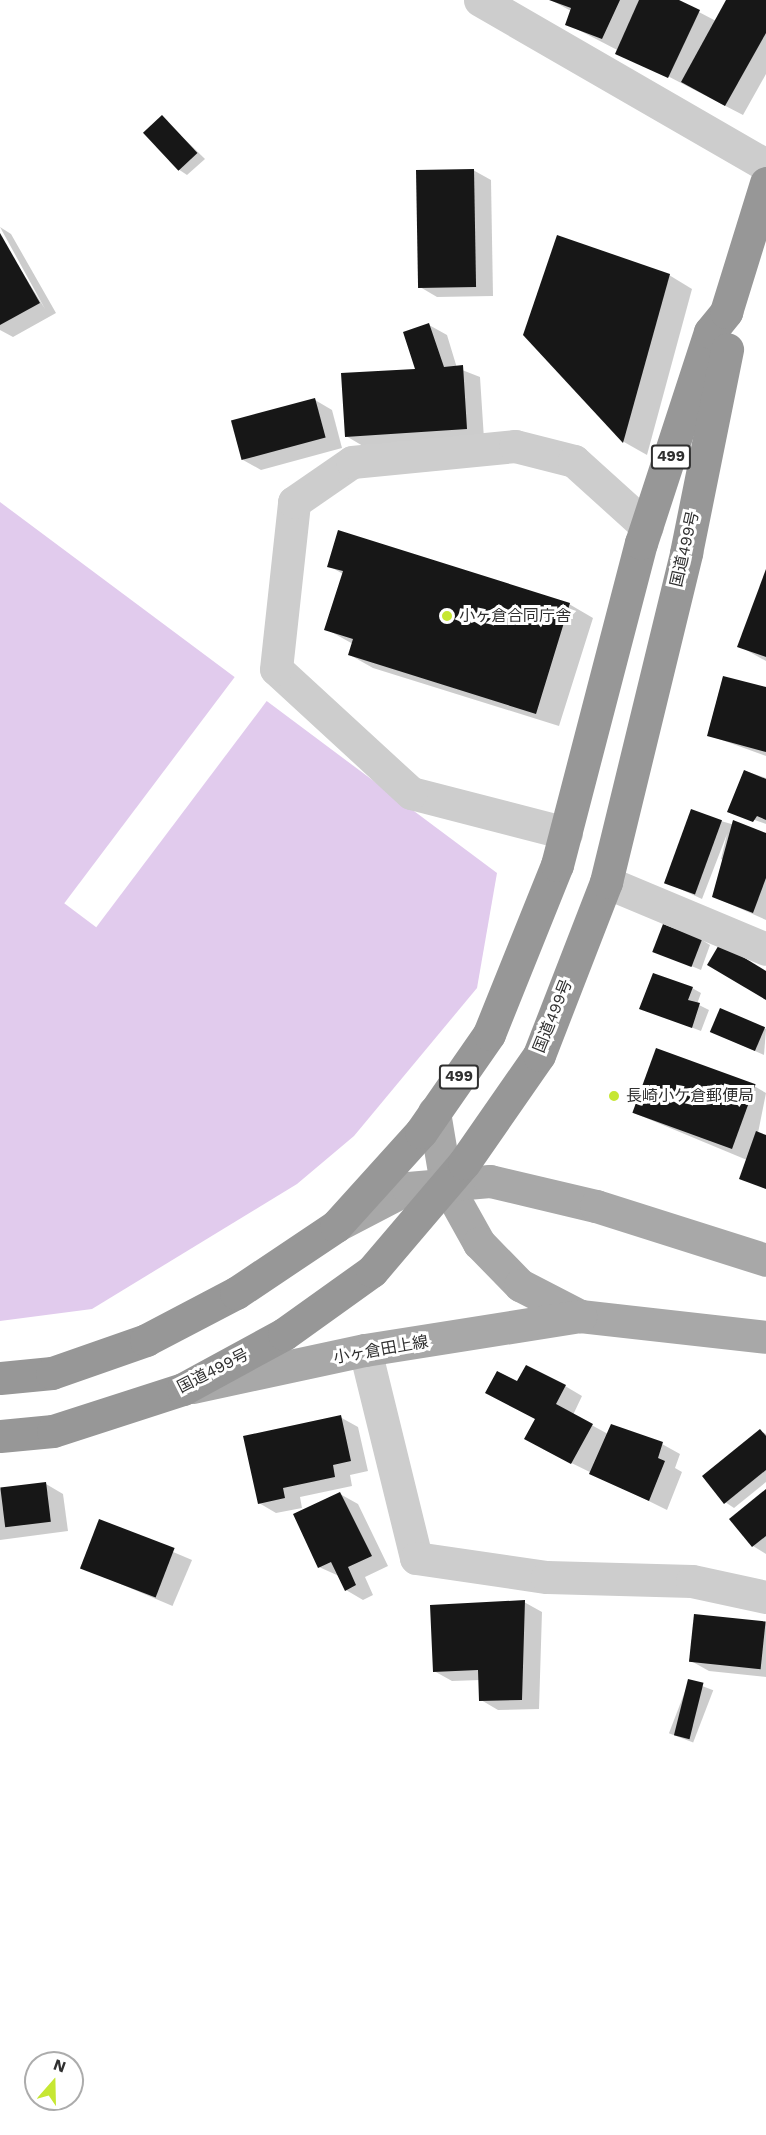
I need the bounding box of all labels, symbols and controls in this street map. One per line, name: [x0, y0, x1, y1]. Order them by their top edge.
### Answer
road number: 499: [650, 445, 692, 469]
street label: 国道499号: [667, 509, 703, 589]
place label: 小ヶ倉合同庁舎: [459, 606, 571, 626]
marker: 小ヶ倉合同庁舎: [440, 609, 454, 623]
street label: 国道499号: [530, 976, 576, 1056]
road number: 499: [438, 1065, 480, 1089]
place label: 長崎小ケ倉郵便局: [626, 1086, 754, 1106]
marker: 長崎小ケ倉郵便局: [607, 1089, 621, 1103]
street label: 小ヶ倉田上線: [332, 1332, 430, 1368]
street label: 国道499号: [174, 1345, 252, 1397]
north arrow: [24, 2051, 84, 2111]
text: N: [51, 2055, 68, 2076]

